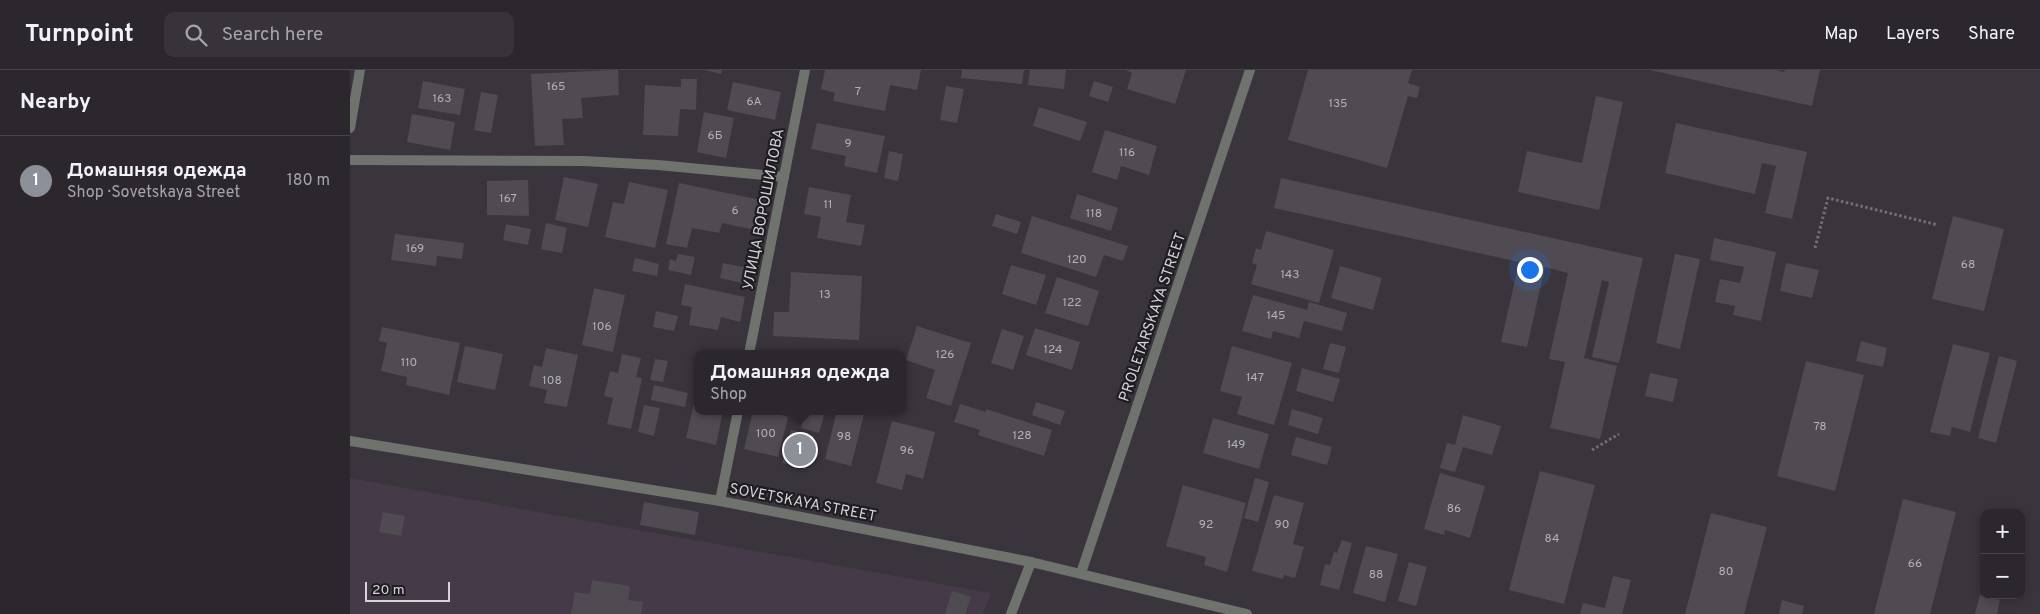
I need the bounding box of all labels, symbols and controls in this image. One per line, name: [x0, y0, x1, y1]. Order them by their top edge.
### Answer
search box: [164, 12, 514, 57]
text: Turnpoint: [25, 20, 134, 50]
icon: search: [182, 21, 210, 49]
text: Search here: [222, 23, 323, 47]
text: Map: [1824, 23, 1858, 46]
text: Layers: [1886, 23, 1940, 46]
text: Share: [1968, 23, 2015, 46]
house number: 165: [546, 79, 566, 95]
house number: 7: [855, 84, 861, 100]
text: Nearby: [20, 89, 91, 116]
house number: 163: [433, 91, 451, 107]
house number: 6А: [746, 94, 762, 110]
house number: 135: [1328, 96, 1348, 112]
street label: УЛИЦА ВОРОШИЛОВА: [739, 127, 789, 292]
house number: 6Б: [707, 128, 723, 144]
house number: 9: [844, 136, 852, 152]
house number: 116: [1119, 145, 1135, 161]
text: Домашняя одежда: [67, 159, 247, 183]
text: 1: [33, 171, 39, 191]
text: 180 m: [287, 171, 330, 191]
text: Shop · Sovetskaya Street: [67, 183, 240, 203]
house number: 167: [499, 191, 517, 207]
house number: 11: [824, 197, 832, 213]
house number: 6: [731, 203, 739, 219]
house number: 118: [1086, 206, 1102, 222]
street label: PROLETARSKAYA STREET: [1116, 231, 1191, 404]
house number: 169: [406, 241, 424, 257]
house number: 120: [1067, 252, 1087, 268]
your location: [1517, 257, 1543, 283]
house number: 68: [1961, 257, 1975, 273]
house number: 143: [1281, 267, 1299, 283]
house number: 13: [819, 287, 831, 303]
house number: 122: [1062, 295, 1082, 311]
house number: 145: [1266, 308, 1286, 324]
house number: 106: [592, 319, 612, 335]
house number: 124: [1043, 342, 1063, 358]
house number: 126: [936, 347, 954, 363]
popup: [694, 350, 906, 415]
house number: 110: [401, 355, 417, 371]
text: Домашняя одежда: [710, 361, 890, 385]
house number: 147: [1246, 370, 1264, 386]
house number: 108: [542, 373, 562, 389]
text: Shop: [710, 385, 747, 405]
house number: 78: [1813, 419, 1827, 435]
house number: 100: [756, 426, 776, 442]
house number: 128: [1012, 428, 1032, 444]
house number: 98: [837, 429, 851, 445]
pin: 1: [784, 431, 816, 469]
house number: 149: [1227, 437, 1245, 453]
house number: 96: [900, 443, 914, 459]
street label: SOVETSKAYA STREET: [728, 480, 878, 527]
house number: 86: [1447, 501, 1461, 517]
map controls: [1980, 509, 2025, 599]
button: +: [1980, 509, 2025, 554]
house number: 92: [1199, 517, 1213, 533]
house number: 90: [1275, 517, 1289, 533]
house number: 84: [1545, 531, 1559, 547]
button: −: [1980, 554, 2025, 599]
house number: 66: [1908, 556, 1922, 572]
house number: 80: [1719, 564, 1733, 580]
house number: 88: [1369, 567, 1383, 583]
scale bar: [365, 579, 450, 602]
text: 20 m: [372, 582, 405, 599]

